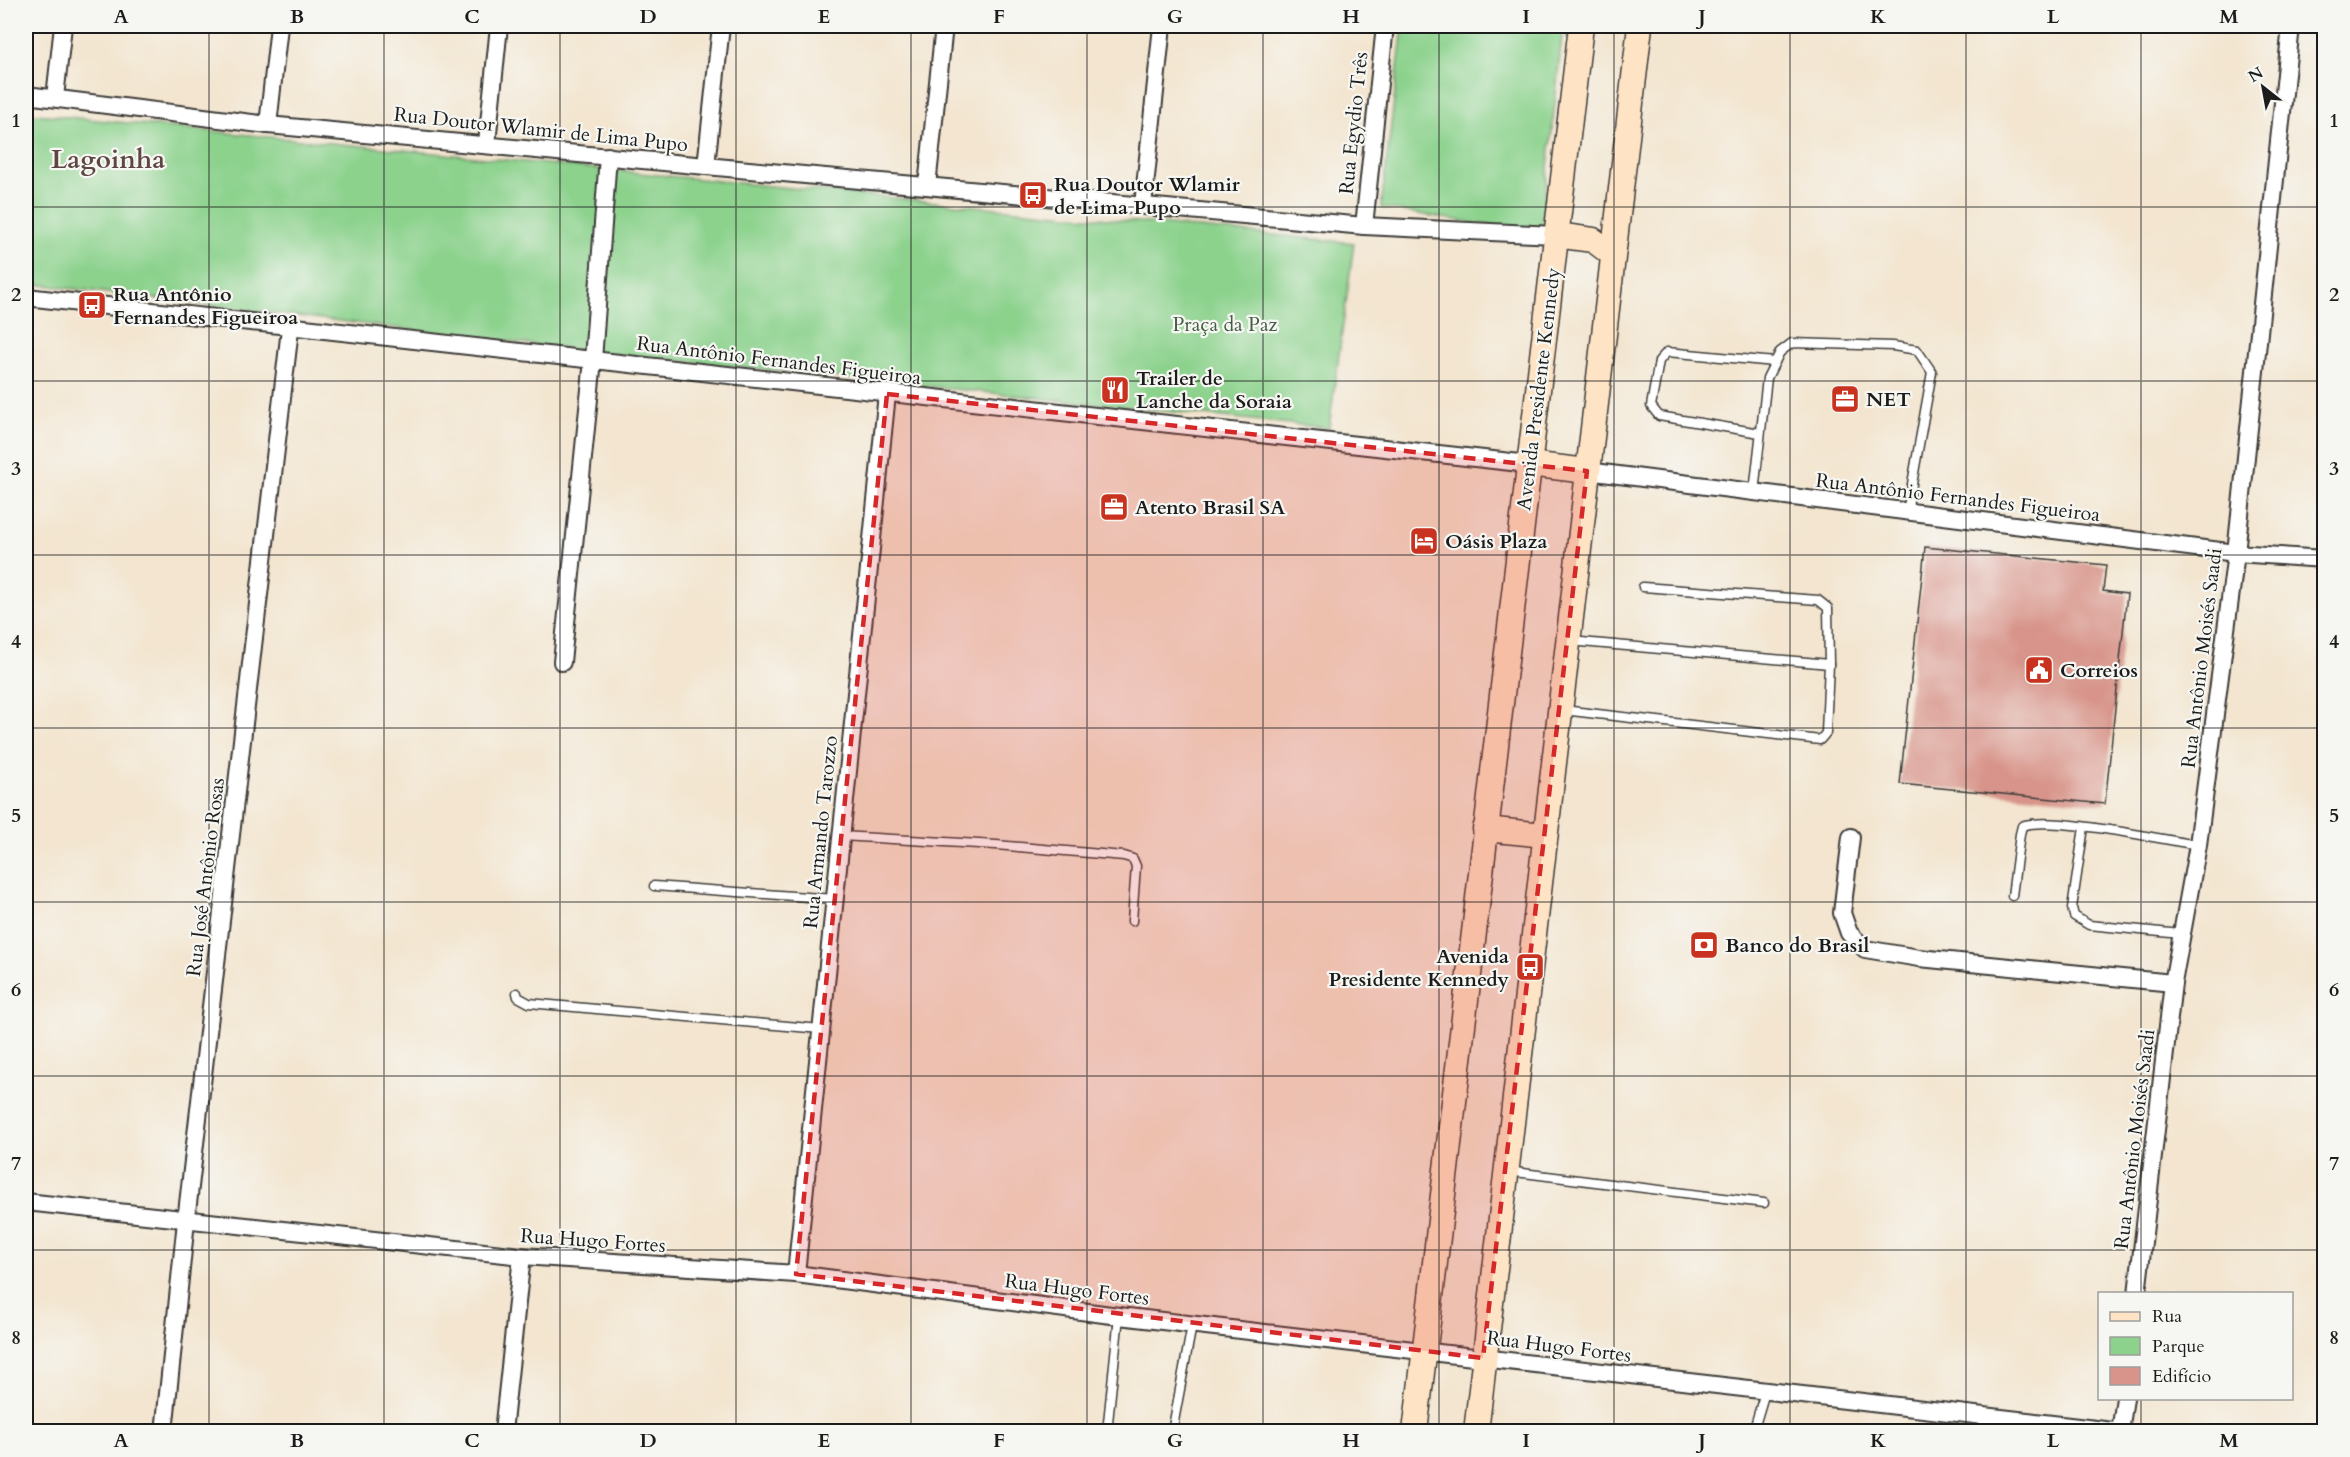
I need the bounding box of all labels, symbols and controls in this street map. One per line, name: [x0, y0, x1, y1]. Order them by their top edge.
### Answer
text: A: [113, 3, 129, 30]
text: B: [290, 3, 304, 30]
text: C: [464, 3, 480, 30]
text: D: [639, 3, 657, 30]
text: E: [818, 3, 830, 30]
text: F: [993, 3, 1005, 30]
text: G: [1167, 3, 1183, 30]
text: H: [1342, 3, 1360, 30]
text: I: [1522, 3, 1530, 30]
text: J: [1695, 3, 1706, 30]
text: K: [1870, 3, 1887, 30]
text: L: [2047, 3, 2060, 30]
text: M: [2219, 3, 2239, 30]
street label: Rua Egydio Três: [1333, 50, 1374, 196]
north arrow: [2233, 57, 2293, 117]
text: N: [2244, 62, 2268, 88]
street label: Rua Doutor Wlamir de Lima Pupo: [392, 101, 690, 158]
text: 1: [11, 107, 21, 134]
text: 1: [2329, 107, 2339, 134]
district label: Lagoinha: [51, 142, 165, 177]
place label: Rua Doutor Wlamir de Lima Pupo: [1054, 171, 1241, 221]
bus stop icon: Rua Doutor Wlamir de Lima Pupo: [1017, 179, 1049, 211]
street label: Avenida Presidente Kennedy: [1510, 266, 1567, 512]
text: 2: [11, 281, 21, 308]
place label: Rua Antônio Fernandes Figueiroa: [113, 281, 298, 331]
text: 2: [2329, 281, 2339, 308]
bus stop icon: Rua Antônio Fernandes Figueiroa: [76, 289, 108, 321]
park label: Praça da Paz: [1173, 311, 1278, 338]
street label: Rua Antônio Fernandes Figueiroa: [635, 330, 923, 391]
place label: Trailer de Lanche da Soraia: [1136, 365, 1292, 415]
restaurant icon: Trailer de Lanche da Soraia: [1099, 374, 1131, 406]
office icon: NET: [1829, 383, 1861, 415]
place label: NET: [1866, 386, 1911, 413]
text: 3: [11, 455, 21, 482]
text: 3: [2329, 455, 2339, 482]
street label: Rua Antônio Fernandes Figueiroa: [1814, 467, 2102, 528]
office icon: Atento Brasil SA: [1098, 491, 1130, 523]
place label: Atento Brasil SA: [1135, 494, 1285, 521]
hotel icon: Oásis Plaza: [1408, 525, 1440, 557]
place label: Oásis Plaza: [1445, 528, 1548, 555]
street label: Rua Antônio Moisés Saadi: [2175, 546, 2228, 770]
text: 4: [11, 628, 21, 655]
text: 4: [2329, 628, 2339, 655]
public building icon: Correios: [2023, 654, 2055, 686]
place label: Correios: [2060, 657, 2138, 684]
street label: Rua Armando Tarozzo: [797, 734, 844, 930]
street label: Rua José Antônio Rosas: [180, 776, 231, 978]
text: 5: [11, 802, 21, 829]
text: 5: [2329, 802, 2339, 829]
bank icon: Banco do Brasil: [1688, 929, 1720, 961]
place label: Banco do Brasil: [1725, 932, 1870, 959]
place label: Avenida Presidente Kennedy: [1329, 943, 1510, 993]
bus stop icon: Avenida Presidente Kennedy: [1514, 951, 1546, 983]
text: 6: [11, 976, 21, 1003]
text: 6: [2329, 976, 2339, 1003]
street label: Rua Antônio Moisés Saadi: [2108, 1027, 2161, 1251]
text: 7: [11, 1150, 21, 1177]
text: 7: [2329, 1150, 2339, 1177]
street label: Rua Hugo Fortes: [519, 1222, 666, 1259]
street label: Rua Hugo Fortes: [1003, 1267, 1151, 1312]
legend: [2098, 1292, 2293, 1400]
text: Rua: [2152, 1304, 2182, 1329]
text: 8: [11, 1324, 21, 1351]
street label: Rua Hugo Fortes: [1485, 1324, 1633, 1369]
text: 8: [2329, 1324, 2339, 1351]
text: Parque: [2152, 1334, 2205, 1359]
text: Edifício: [2152, 1364, 2212, 1389]
text: A: [113, 1427, 129, 1454]
text: B: [290, 1427, 304, 1454]
text: C: [464, 1427, 480, 1454]
text: D: [639, 1427, 657, 1454]
text: E: [818, 1427, 830, 1454]
text: F: [993, 1427, 1005, 1454]
text: G: [1167, 1427, 1183, 1454]
text: H: [1342, 1427, 1360, 1454]
text: I: [1522, 1427, 1530, 1454]
text: J: [1695, 1427, 1706, 1454]
text: K: [1870, 1427, 1887, 1454]
text: L: [2047, 1427, 2060, 1454]
text: M: [2219, 1427, 2239, 1454]

